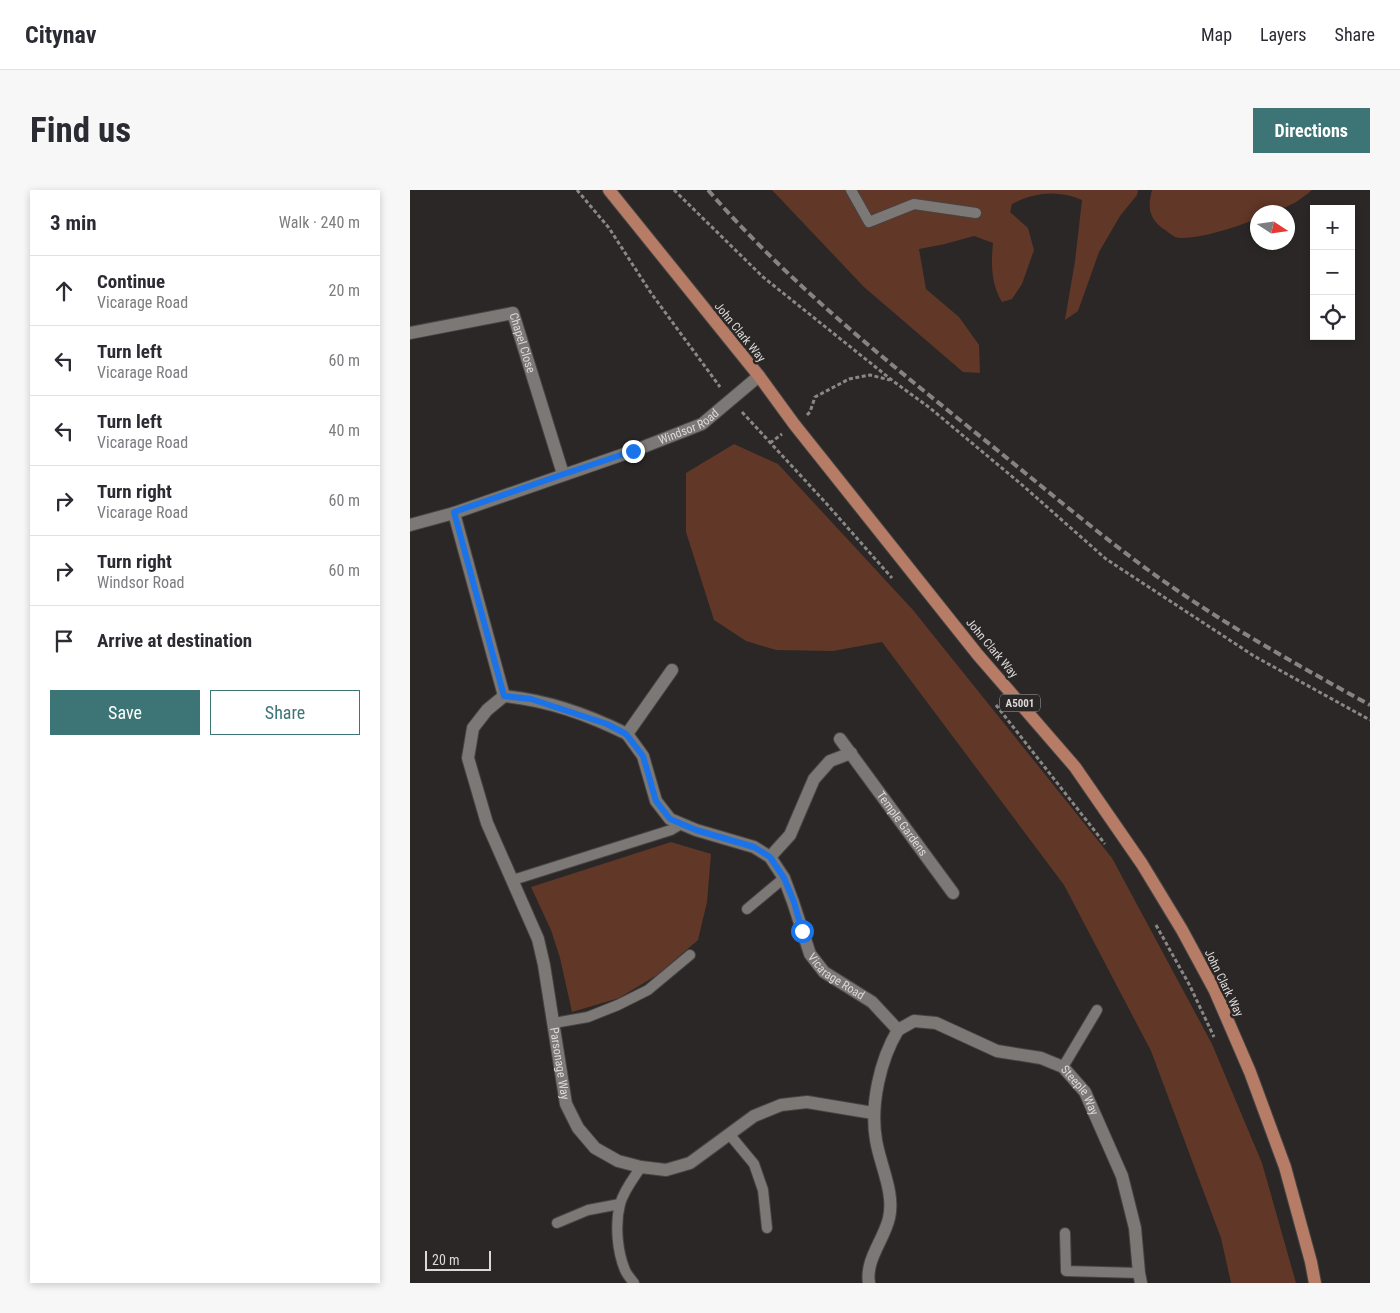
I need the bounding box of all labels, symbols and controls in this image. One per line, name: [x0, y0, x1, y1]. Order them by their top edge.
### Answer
text: Citynav: [25, 21, 96, 49]
text: Map: [1201, 24, 1232, 45]
text: Layers: [1260, 24, 1307, 45]
text: Share: [1335, 24, 1375, 45]
button: Directions: [1253, 108, 1370, 153]
text: Find us: [30, 110, 131, 151]
north arrow: [1250, 205, 1295, 250]
map controls: [1310, 205, 1355, 340]
button: +: [1310, 205, 1355, 250]
text: 3 min: [50, 211, 97, 235]
text: Walk · 240 m: [279, 213, 360, 232]
button: −: [1310, 250, 1355, 295]
text: Continue: [97, 270, 165, 293]
icon: ahead: [50, 277, 78, 305]
text: 20 m: [328, 281, 360, 300]
text: Vicarage Road: [97, 293, 188, 312]
button: locate: [1310, 295, 1355, 340]
street label: John Clark Way: [712, 299, 768, 365]
street label: Chapel Close: [506, 311, 538, 375]
text: Turn left: [97, 340, 162, 363]
icon: left: [50, 347, 78, 375]
text: 60 m: [328, 351, 360, 370]
text: Vicarage Road: [97, 363, 188, 382]
street label: Windsor Road: [657, 406, 722, 447]
text: Turn left: [97, 410, 162, 433]
icon: left: [50, 417, 78, 445]
text: 40 m: [328, 421, 360, 440]
text: Vicarage Road: [97, 433, 188, 452]
route end: [622, 440, 645, 463]
text: Turn right: [97, 480, 172, 503]
icon: right: [50, 487, 78, 515]
text: 60 m: [328, 491, 360, 510]
text: Vicarage Road: [97, 503, 188, 522]
text: Turn right: [97, 550, 172, 573]
icon: right: [50, 557, 78, 585]
text: 60 m: [328, 561, 360, 580]
text: Windsor Road: [97, 573, 185, 592]
street label: John Clark Way: [963, 616, 1021, 680]
icon: arrive: [50, 627, 78, 655]
text: Arrive at destination: [97, 629, 252, 652]
button: Save: [50, 690, 200, 735]
button: Share: [210, 690, 360, 735]
road number: A5001: [1000, 694, 1040, 712]
street label: Temple Gardens: [874, 789, 930, 859]
route start: [791, 920, 814, 943]
street label: John Clark Way: [1202, 947, 1246, 1019]
street label: Vicarage Road: [805, 950, 867, 1003]
street label: Parsonage Way: [547, 1026, 572, 1101]
street label: Steeple Way: [1058, 1063, 1101, 1117]
scale bar: [425, 1248, 491, 1271]
text: 20 m: [432, 1252, 460, 1268]

